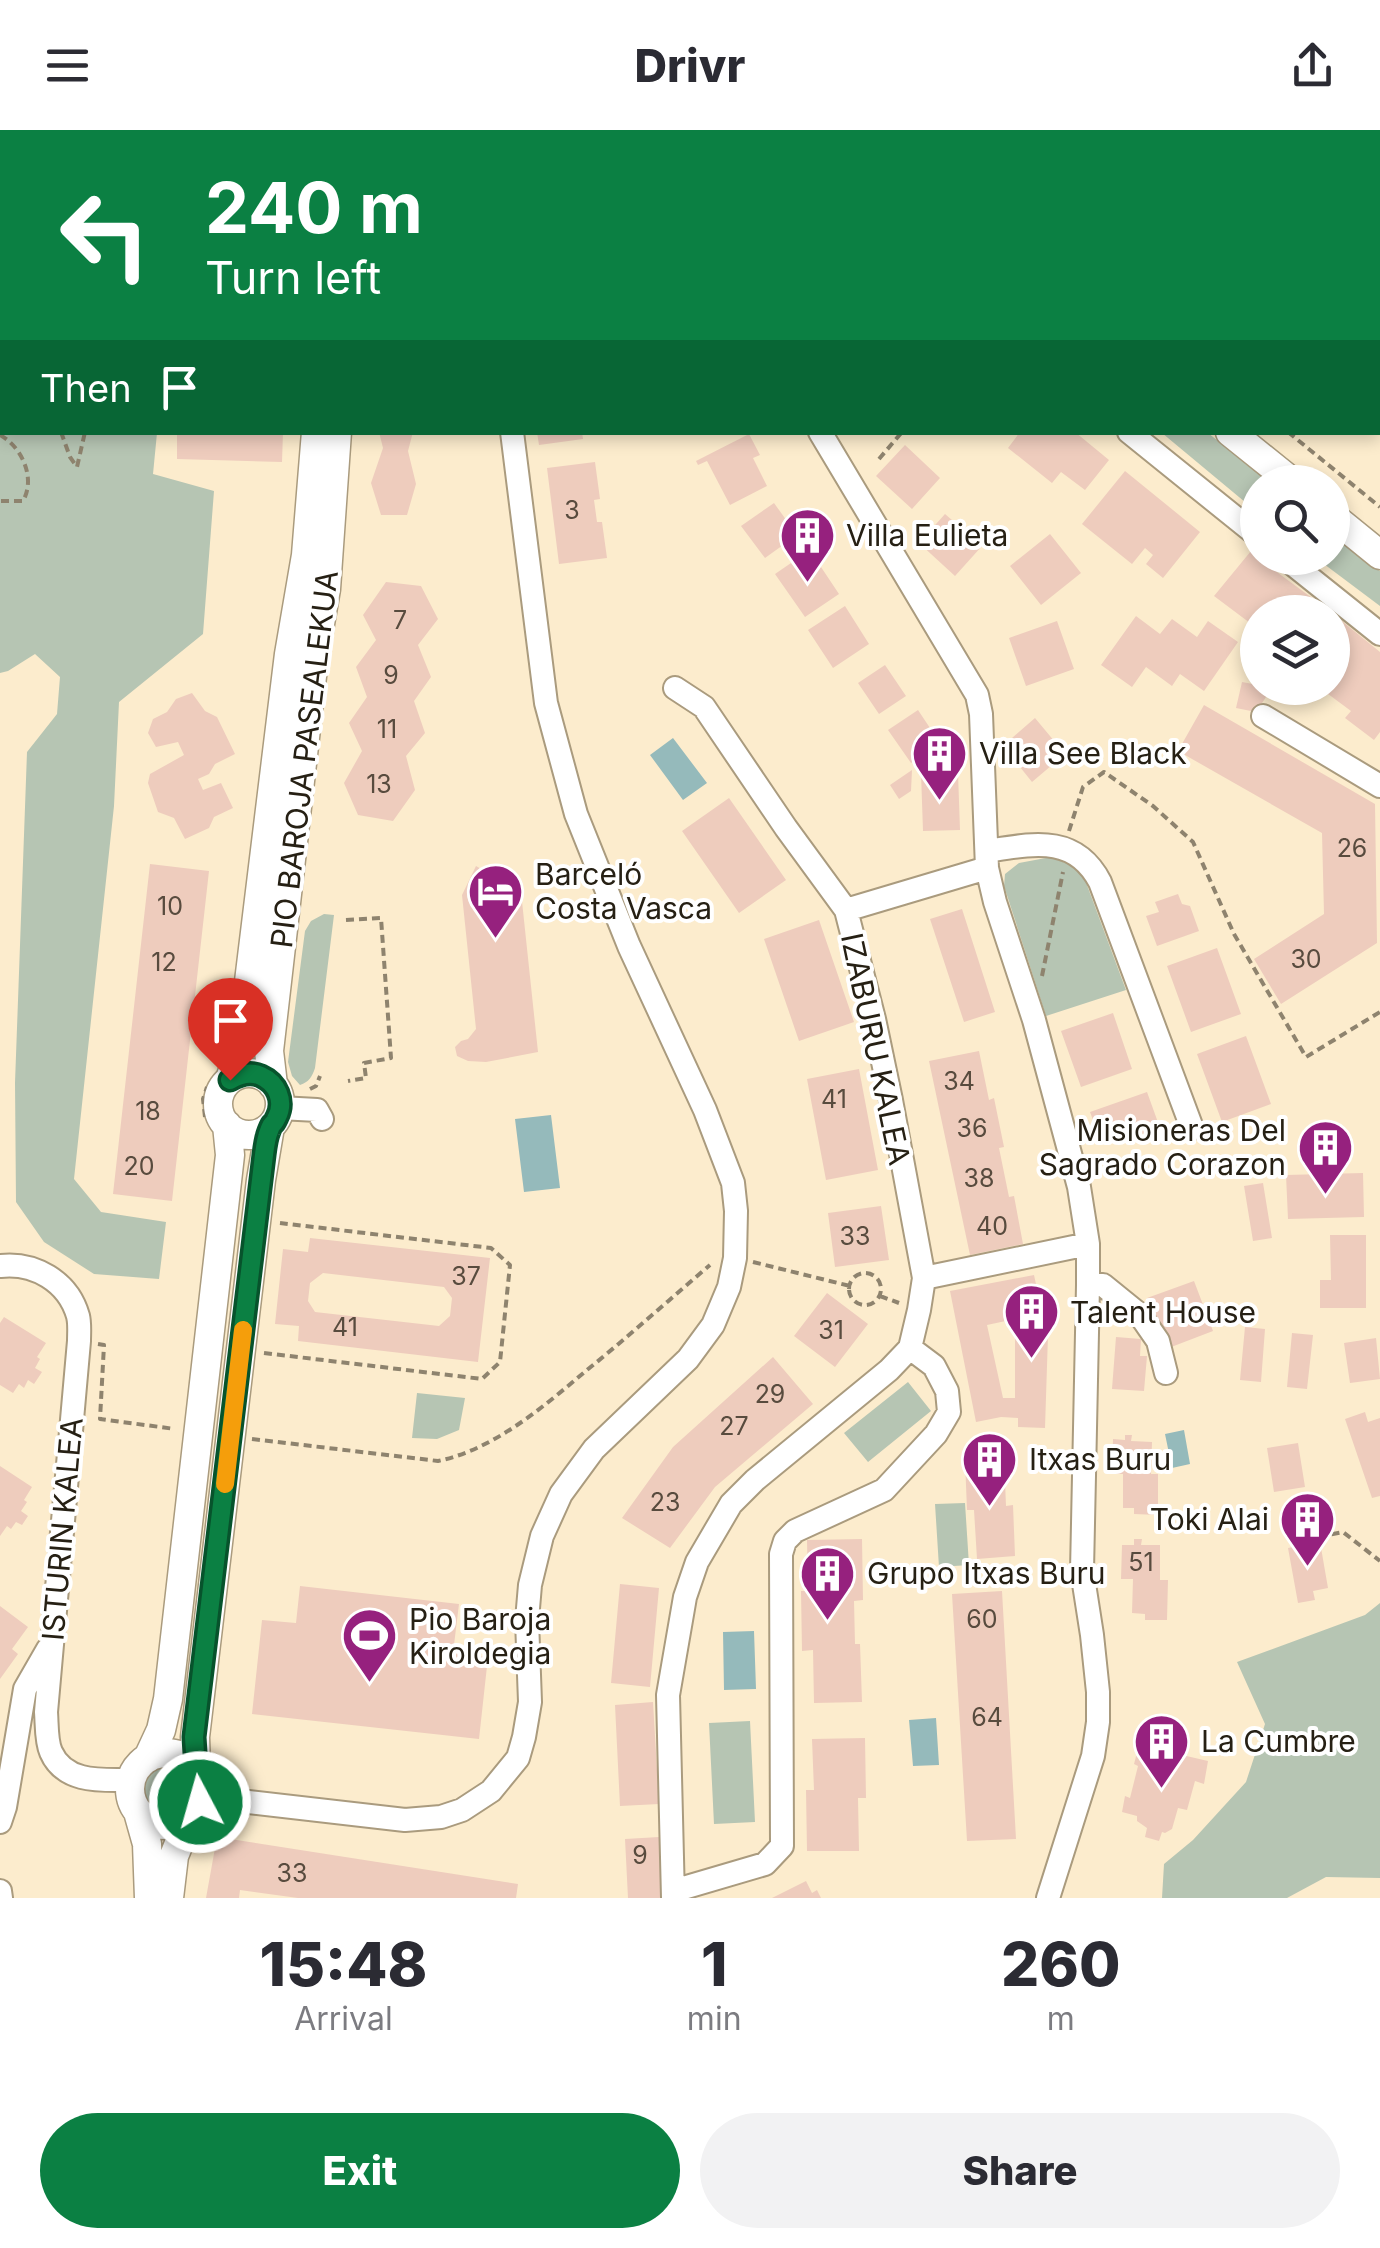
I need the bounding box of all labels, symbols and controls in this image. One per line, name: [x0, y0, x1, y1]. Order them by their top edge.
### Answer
icon: menu: [40, 38, 95, 93]
text: Drivr: [635, 38, 745, 93]
icon: share: [1285, 38, 1340, 93]
text: 240 m: [205, 165, 423, 250]
icon: left: [40, 170, 170, 300]
text: Turn left: [205, 250, 381, 305]
icon: arrive: [152, 360, 207, 415]
text: Then: [40, 365, 132, 411]
map controls: [1240, 465, 1350, 705]
button: search: [1240, 465, 1350, 575]
house number: 3: [564, 495, 580, 525]
building icon: Villa Eulieta: [777, 505, 837, 584]
place label: Villa Eulieta: [846, 517, 1008, 553]
street label: PIO BAROJA PASEALEKUA: [263, 568, 345, 950]
button: layers: [1240, 595, 1350, 705]
house number: 7: [393, 605, 407, 635]
house number: 9: [383, 660, 399, 690]
house number: 11: [377, 714, 397, 744]
building icon: Villa See Black: [910, 723, 970, 802]
place label: Villa See Black: [979, 735, 1187, 771]
house number: 13: [366, 769, 392, 799]
house number: 26: [1337, 833, 1367, 863]
place label: Barceló Costa Vasca: [535, 856, 712, 926]
hotel icon: Barceló Costa Vasca: [466, 861, 526, 940]
house number: 10: [157, 891, 183, 921]
street label: IZABURU KALEA: [834, 930, 918, 1168]
house number: 30: [1290, 944, 1322, 974]
house number: 12: [151, 947, 177, 977]
pin: [188, 978, 273, 1081]
icon: arrive: [203, 993, 258, 1048]
house number: 34: [943, 1066, 975, 1096]
house number: 41: [821, 1084, 847, 1114]
house number: 18: [135, 1096, 161, 1126]
place label: Misioneras Del Sagrado Corazon: [1039, 1112, 1286, 1182]
house number: 36: [957, 1113, 987, 1143]
building icon: Misioneras Del Sagrado Corazon: [1295, 1117, 1355, 1196]
house number: 20: [123, 1151, 155, 1181]
house number: 38: [964, 1163, 994, 1193]
house number: 40: [976, 1211, 1008, 1241]
house number: 33: [840, 1221, 870, 1251]
house number: 37: [451, 1261, 481, 1291]
building icon: Talent House: [1001, 1282, 1061, 1361]
place label: Talent House: [1070, 1294, 1256, 1330]
house number: 41: [332, 1312, 358, 1342]
house number: 31: [818, 1315, 844, 1345]
house number: 29: [755, 1379, 785, 1409]
house number: 27: [719, 1411, 749, 1441]
street label: ISTURIN KALEA: [34, 1416, 90, 1642]
building icon: Itxas Buru: [960, 1429, 1020, 1508]
place label: Itxas Buru: [1029, 1441, 1171, 1477]
house number: 23: [650, 1487, 680, 1517]
building icon: Toki Alai: [1278, 1489, 1338, 1568]
place label: Toki Alai: [1150, 1501, 1269, 1537]
building icon: Grupo Itxas Buru: [798, 1543, 858, 1622]
house number: 51: [1128, 1547, 1154, 1577]
place label: Grupo Itxas Buru: [867, 1555, 1105, 1591]
place label: Pio Baroja Kiroldegia: [409, 1601, 551, 1671]
house number: 60: [966, 1604, 998, 1634]
sports icon: Pio Baroja Kiroldegia: [340, 1606, 400, 1685]
house number: 64: [971, 1702, 1003, 1732]
building icon: La Cumbre: [1132, 1711, 1192, 1790]
place label: La Cumbre: [1201, 1723, 1356, 1759]
position arrow: [148, 1750, 252, 1854]
house number: 9: [632, 1840, 648, 1870]
house number: 33: [277, 1858, 307, 1888]
text: 15:48: [259, 1928, 427, 2000]
text: 1: [701, 1928, 727, 2000]
text: 260: [1001, 1928, 1120, 2000]
text: Arrival: [294, 1999, 393, 2038]
text: min: [687, 1999, 742, 2038]
text: m: [1047, 1999, 1075, 2038]
button: Exit: [40, 2113, 680, 2228]
button: Share: [700, 2113, 1340, 2228]

